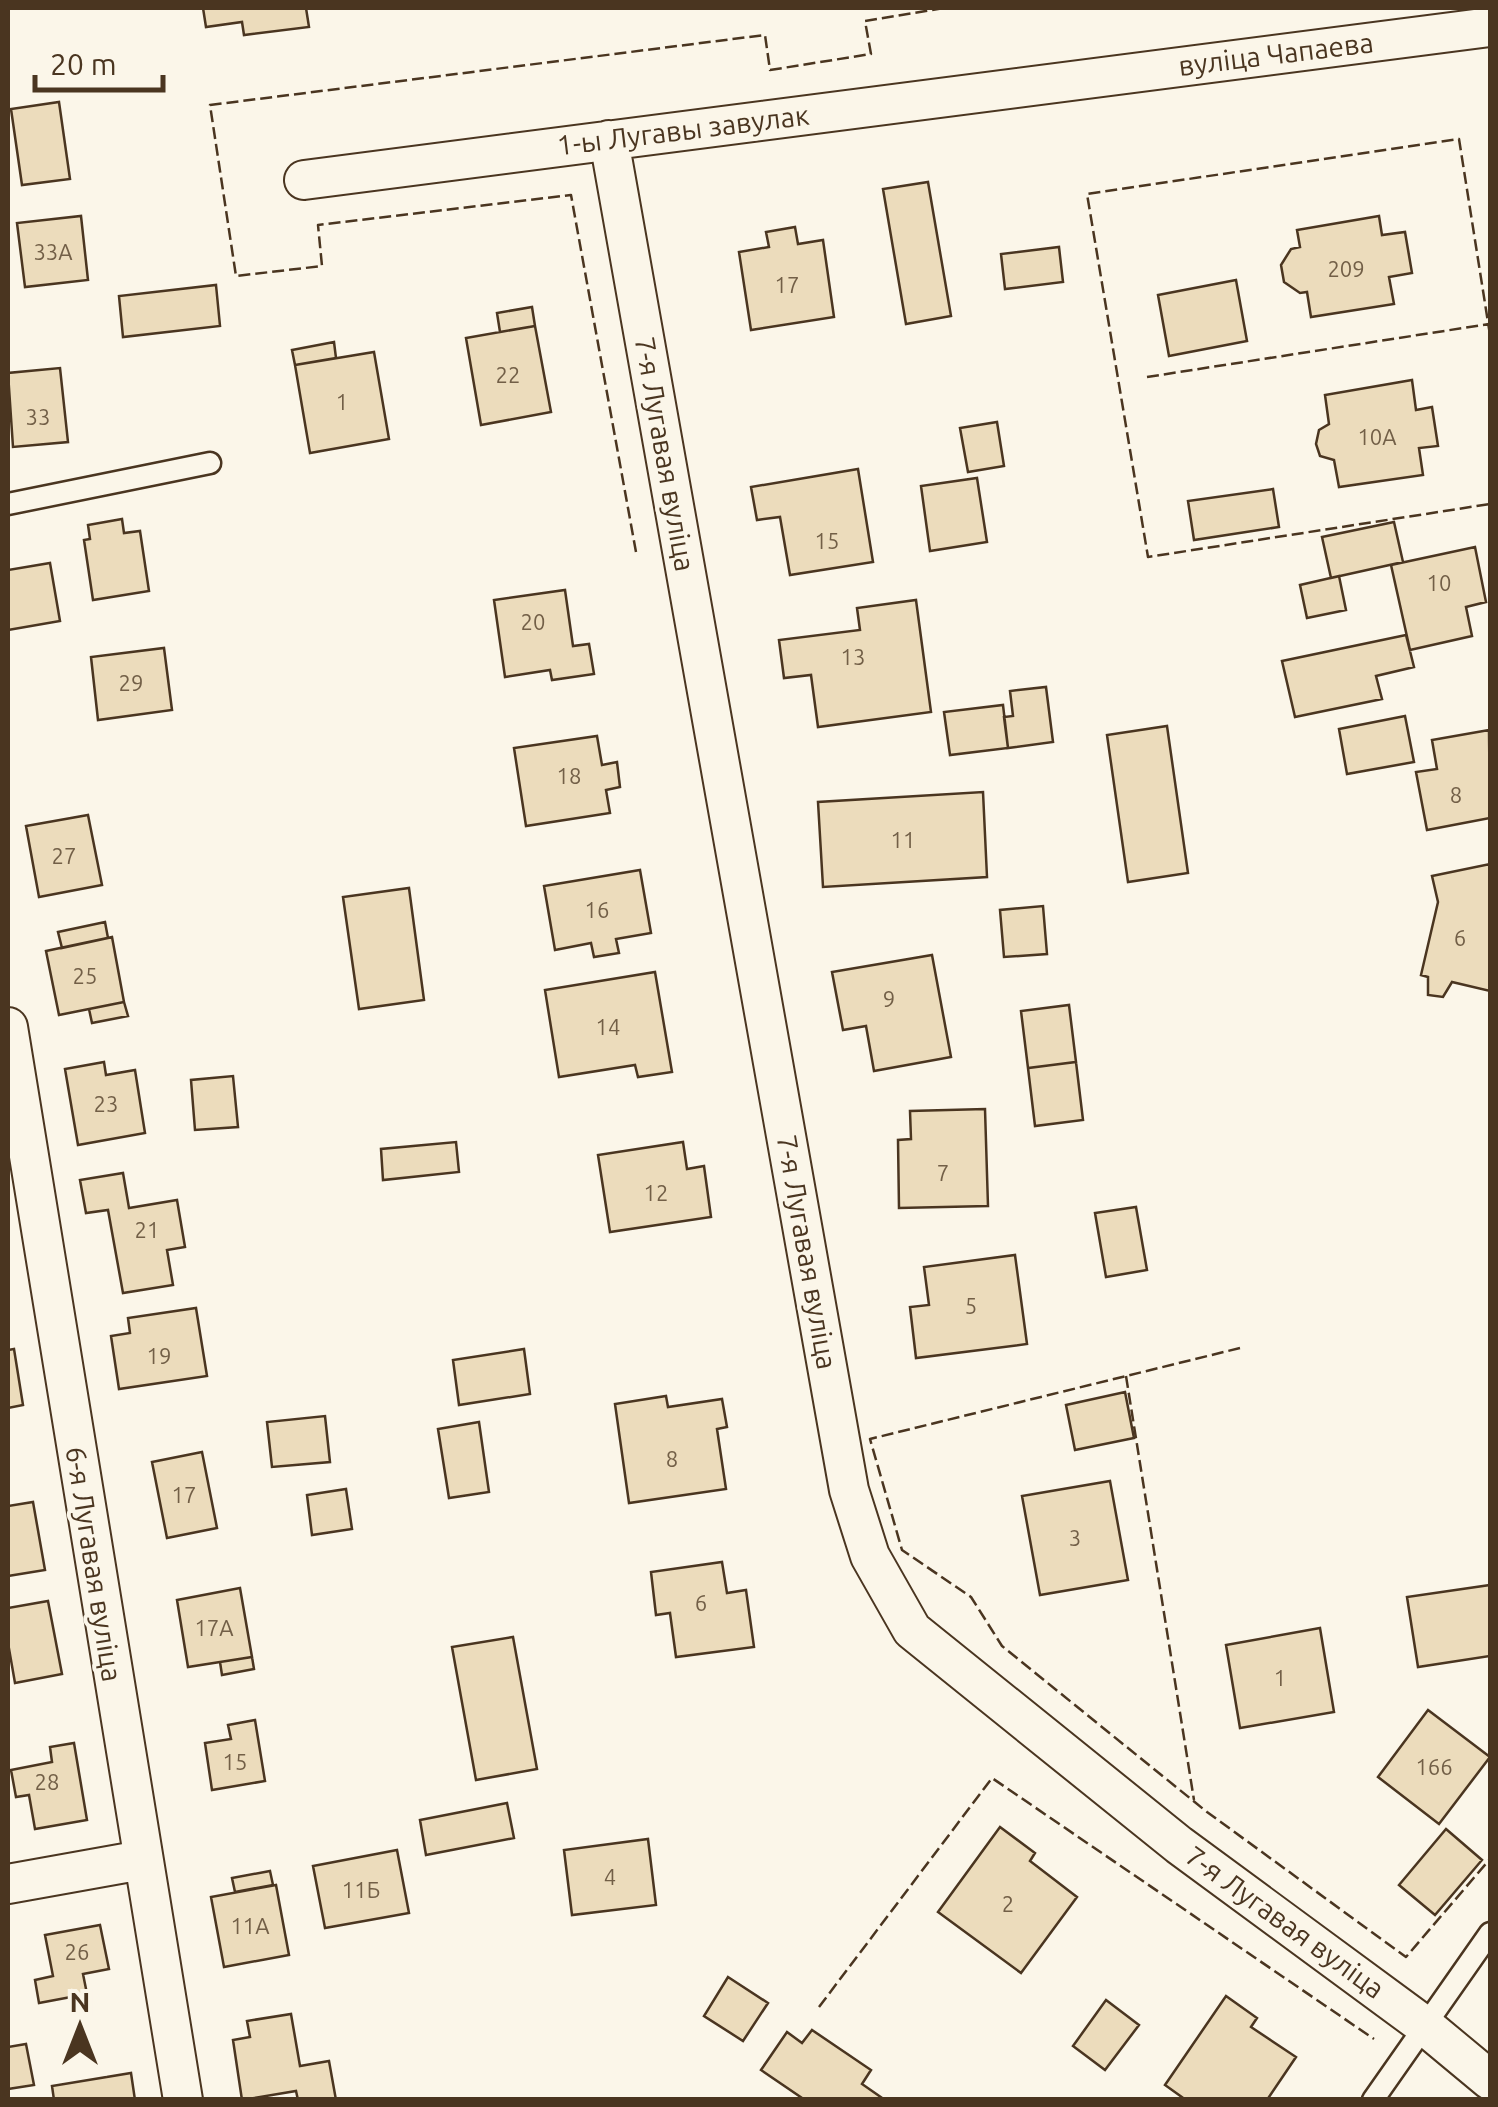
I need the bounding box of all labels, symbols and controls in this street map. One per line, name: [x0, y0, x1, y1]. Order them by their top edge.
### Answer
street label: вуліца Чапаева: [1177, 26, 1375, 81]
scale bar: [35, 30, 162, 92]
text: 20 m: [50, 47, 117, 81]
street label: 1-ы Лугавы завулак: [555, 99, 811, 160]
house number: 33А: [33, 239, 73, 264]
house number: 209: [1327, 256, 1365, 281]
house number: 17: [775, 272, 799, 297]
street label: 7-я Лугавая вуліца: [630, 334, 701, 574]
house number: 22: [496, 362, 520, 387]
house number: 1: [336, 389, 348, 414]
house number: 33: [26, 404, 50, 429]
house number: 10А: [1357, 424, 1397, 449]
house number: 15: [815, 528, 839, 553]
house number: 10: [1427, 570, 1451, 595]
house number: 20: [521, 609, 545, 634]
house number: 13: [841, 644, 865, 669]
house number: 29: [119, 670, 143, 695]
house number: 18: [557, 763, 581, 788]
house number: 8: [1450, 782, 1462, 807]
house number: 11: [891, 827, 915, 852]
house number: 27: [52, 843, 76, 868]
house number: 16: [585, 897, 609, 922]
house number: 6: [1454, 925, 1466, 950]
house number: 25: [73, 963, 97, 988]
house number: 9: [883, 986, 895, 1011]
house number: 14: [596, 1014, 620, 1039]
house number: 23: [94, 1091, 118, 1116]
street label: 7-я Лугавая вуліца: [772, 1132, 843, 1372]
house number: 7: [937, 1160, 949, 1185]
house number: 12: [644, 1180, 668, 1205]
house number: 21: [135, 1217, 159, 1242]
house number: 5: [965, 1293, 977, 1318]
house number: 19: [147, 1343, 171, 1368]
street label: 6-я Лугавая вуліца: [61, 1444, 128, 1684]
house number: 8: [666, 1446, 678, 1471]
house number: 17: [172, 1482, 196, 1507]
house number: 3: [1069, 1525, 1081, 1550]
house number: 6: [695, 1590, 707, 1615]
house number: 17А: [194, 1615, 234, 1640]
house number: 1: [1274, 1665, 1286, 1690]
house number: 15: [223, 1749, 247, 1774]
house number: 166: [1415, 1754, 1453, 1779]
house number: 28: [35, 1769, 59, 1794]
street label: 7-я Лугавая вуліца: [1180, 1839, 1391, 2004]
house number: 4: [604, 1864, 616, 1889]
house number: 11Б: [342, 1877, 380, 1902]
house number: 2: [1002, 1891, 1014, 1916]
house number: 11А: [230, 1913, 270, 1938]
house number: 26: [65, 1939, 89, 1964]
north arrow: [30, 1977, 130, 2077]
text: N: [70, 1986, 90, 2017]

